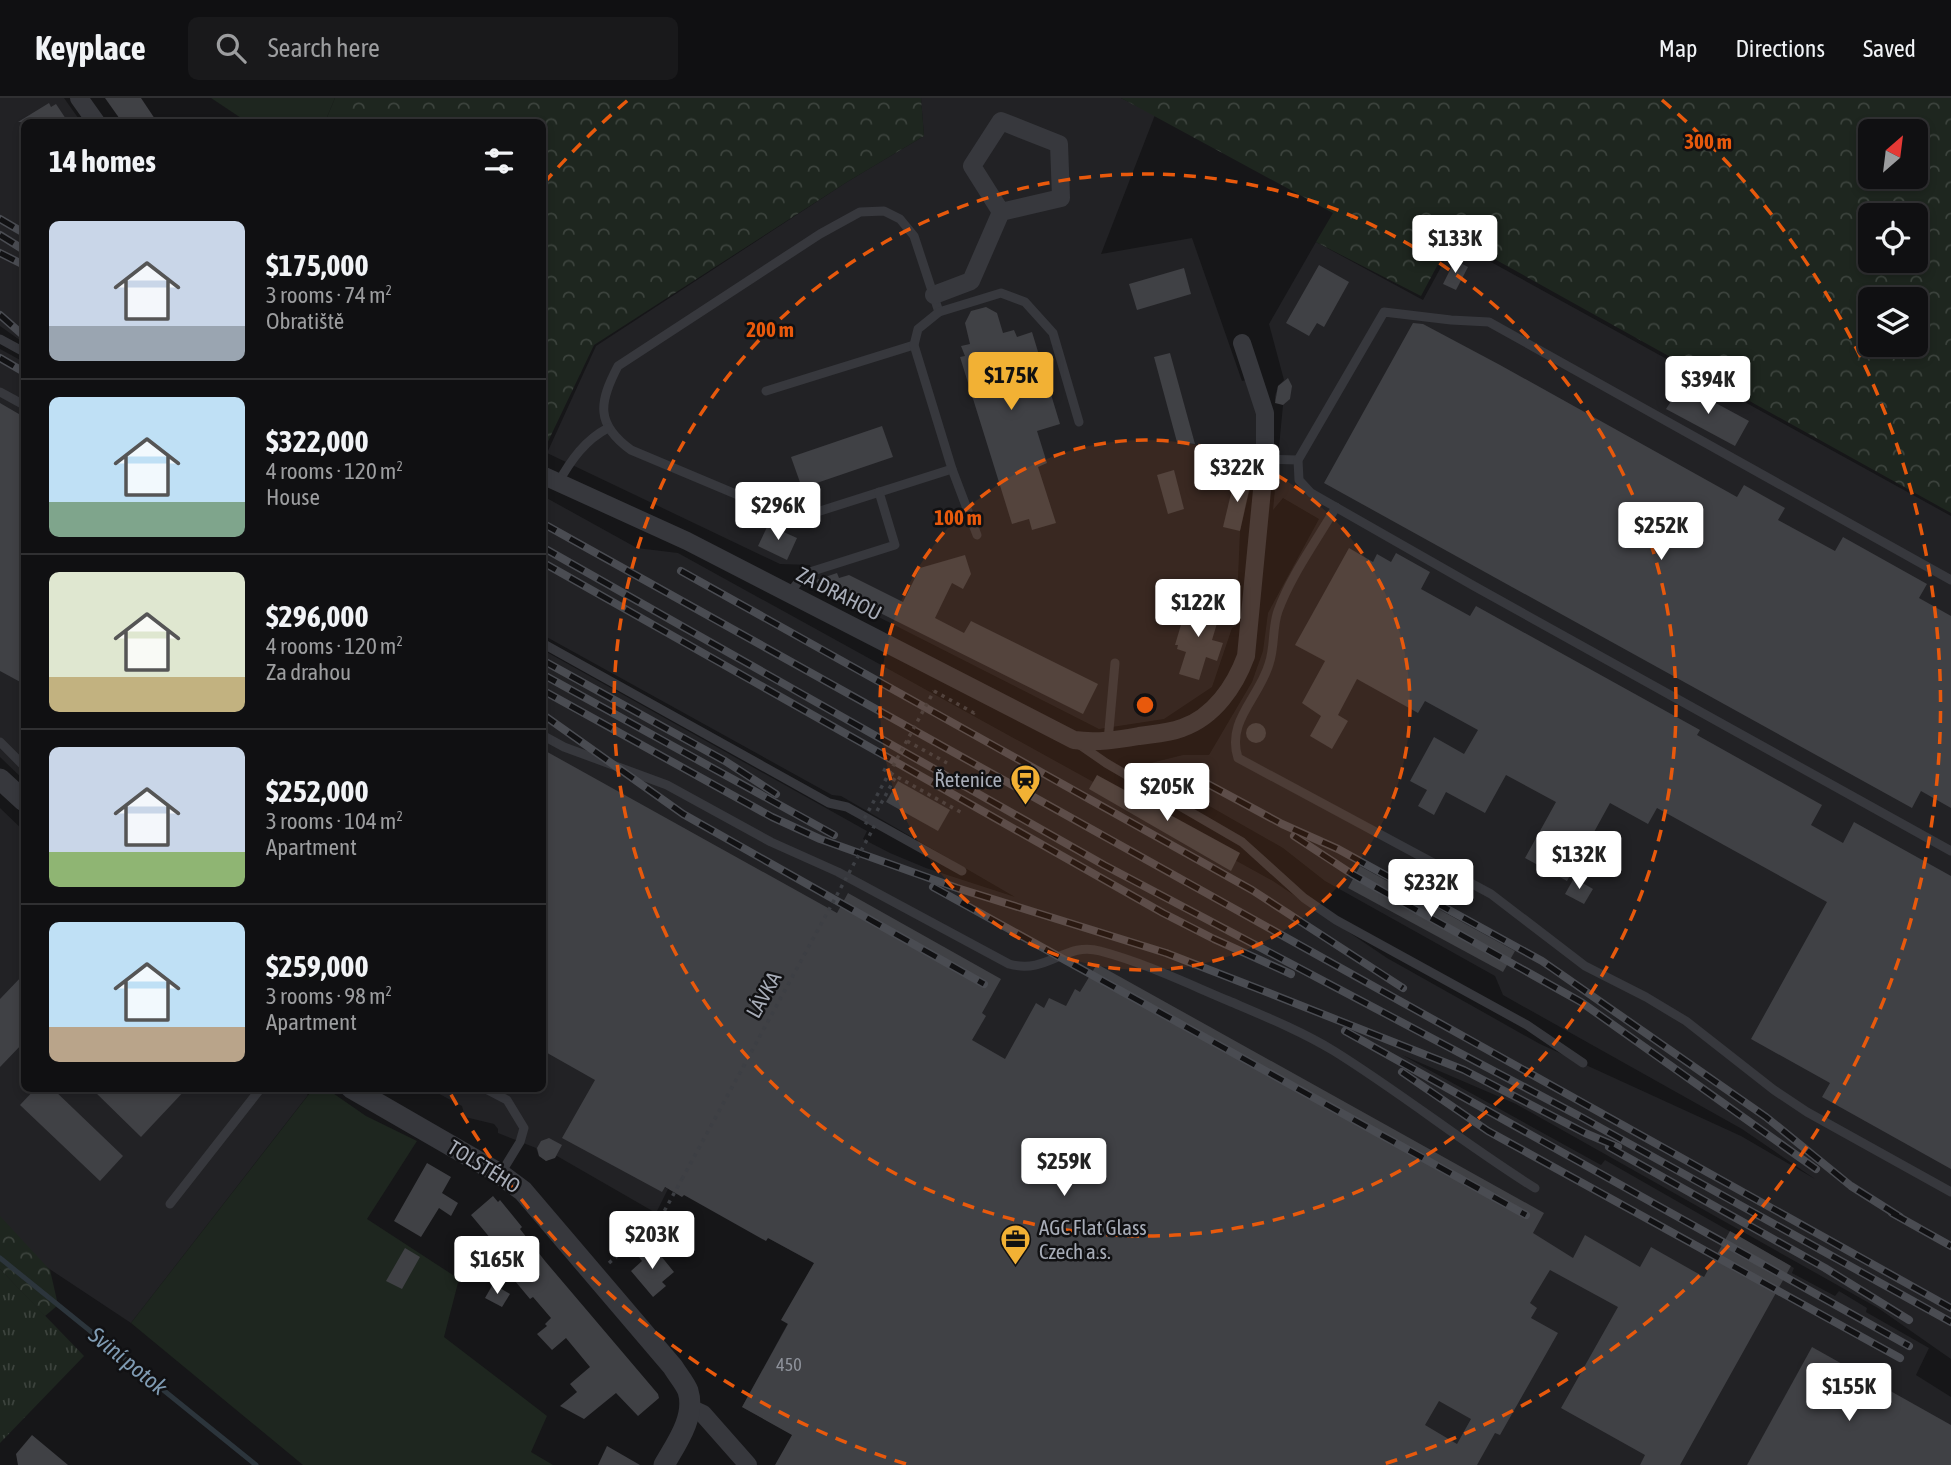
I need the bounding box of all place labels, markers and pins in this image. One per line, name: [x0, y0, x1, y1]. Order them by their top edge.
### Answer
pin: $133K: [1406, 216, 1504, 275]
pin: $175K: [962, 352, 1060, 412]
pin: $394K: [1659, 356, 1757, 416]
pin: $322K: [1188, 444, 1286, 504]
pin: $296K: [729, 482, 827, 542]
pin: $252K: [1612, 503, 1710, 562]
pin: $122K: [1149, 580, 1247, 639]
centre of rings: [1133, 693, 1157, 717]
station icon: Řetenice: [1008, 763, 1042, 807]
pin: $205K: [1118, 764, 1216, 823]
place label: Řetenice: [934, 767, 1002, 791]
pin: $132K: [1530, 832, 1628, 891]
pin: $232K: [1382, 860, 1480, 919]
pin: $259K: [1015, 1138, 1113, 1198]
pin: $203K: [603, 1212, 701, 1271]
place label: AGC Flat Glass Czech a.s.: [1039, 1215, 1147, 1263]
office icon: AGC Flat Glass Czech a.s.: [999, 1223, 1033, 1267]
pin: $165K: [448, 1236, 546, 1296]
pin: $155K: [1800, 1364, 1898, 1423]

